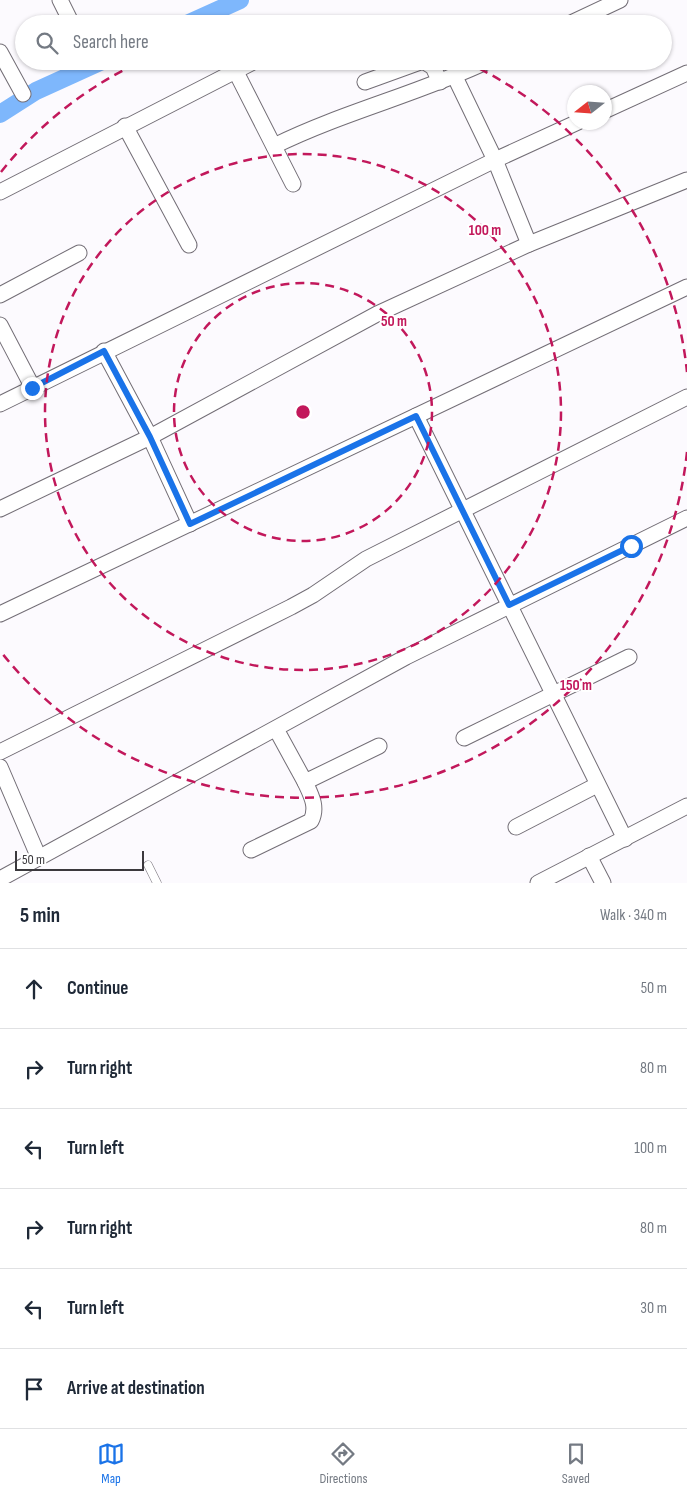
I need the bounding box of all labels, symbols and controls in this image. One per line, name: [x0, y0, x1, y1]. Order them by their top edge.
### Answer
search box: [15, 15, 672, 70]
icon: search: [33, 29, 61, 57]
text: Search here: [73, 31, 149, 54]
north arrow: [567, 85, 612, 130]
text: 100 m: [469, 221, 501, 240]
text: 50 m: [381, 312, 407, 331]
route end: [21, 377, 44, 400]
centre of rings: [294, 403, 312, 421]
route start: [620, 535, 643, 558]
text: 150 m: [560, 676, 592, 695]
scale bar: [15, 848, 144, 871]
text: 50 m: [22, 851, 45, 868]
text: 5 min: [20, 903, 60, 928]
text: Walk · 340 m: [600, 906, 667, 925]
icon: ahead: [20, 975, 48, 1003]
text: Continue: [67, 977, 128, 1000]
text: 50 m: [641, 979, 667, 998]
icon: right: [20, 1055, 48, 1083]
text: Turn right: [67, 1057, 132, 1080]
text: 80 m: [640, 1059, 667, 1078]
icon: left: [20, 1135, 48, 1163]
text: Turn left: [67, 1137, 124, 1160]
text: 100 m: [634, 1139, 667, 1158]
icon: right: [20, 1215, 48, 1243]
text: Turn right: [67, 1217, 132, 1240]
text: 80 m: [640, 1219, 667, 1238]
icon: left: [20, 1295, 48, 1323]
text: Turn left: [67, 1297, 124, 1320]
text: 30 m: [640, 1299, 667, 1318]
icon: arrive: [20, 1375, 48, 1403]
text: Arrive at destination: [67, 1377, 205, 1400]
tab: Map: [97, 1440, 125, 1487]
tab: Directions: [319, 1440, 368, 1487]
tab: Saved: [562, 1440, 590, 1487]

